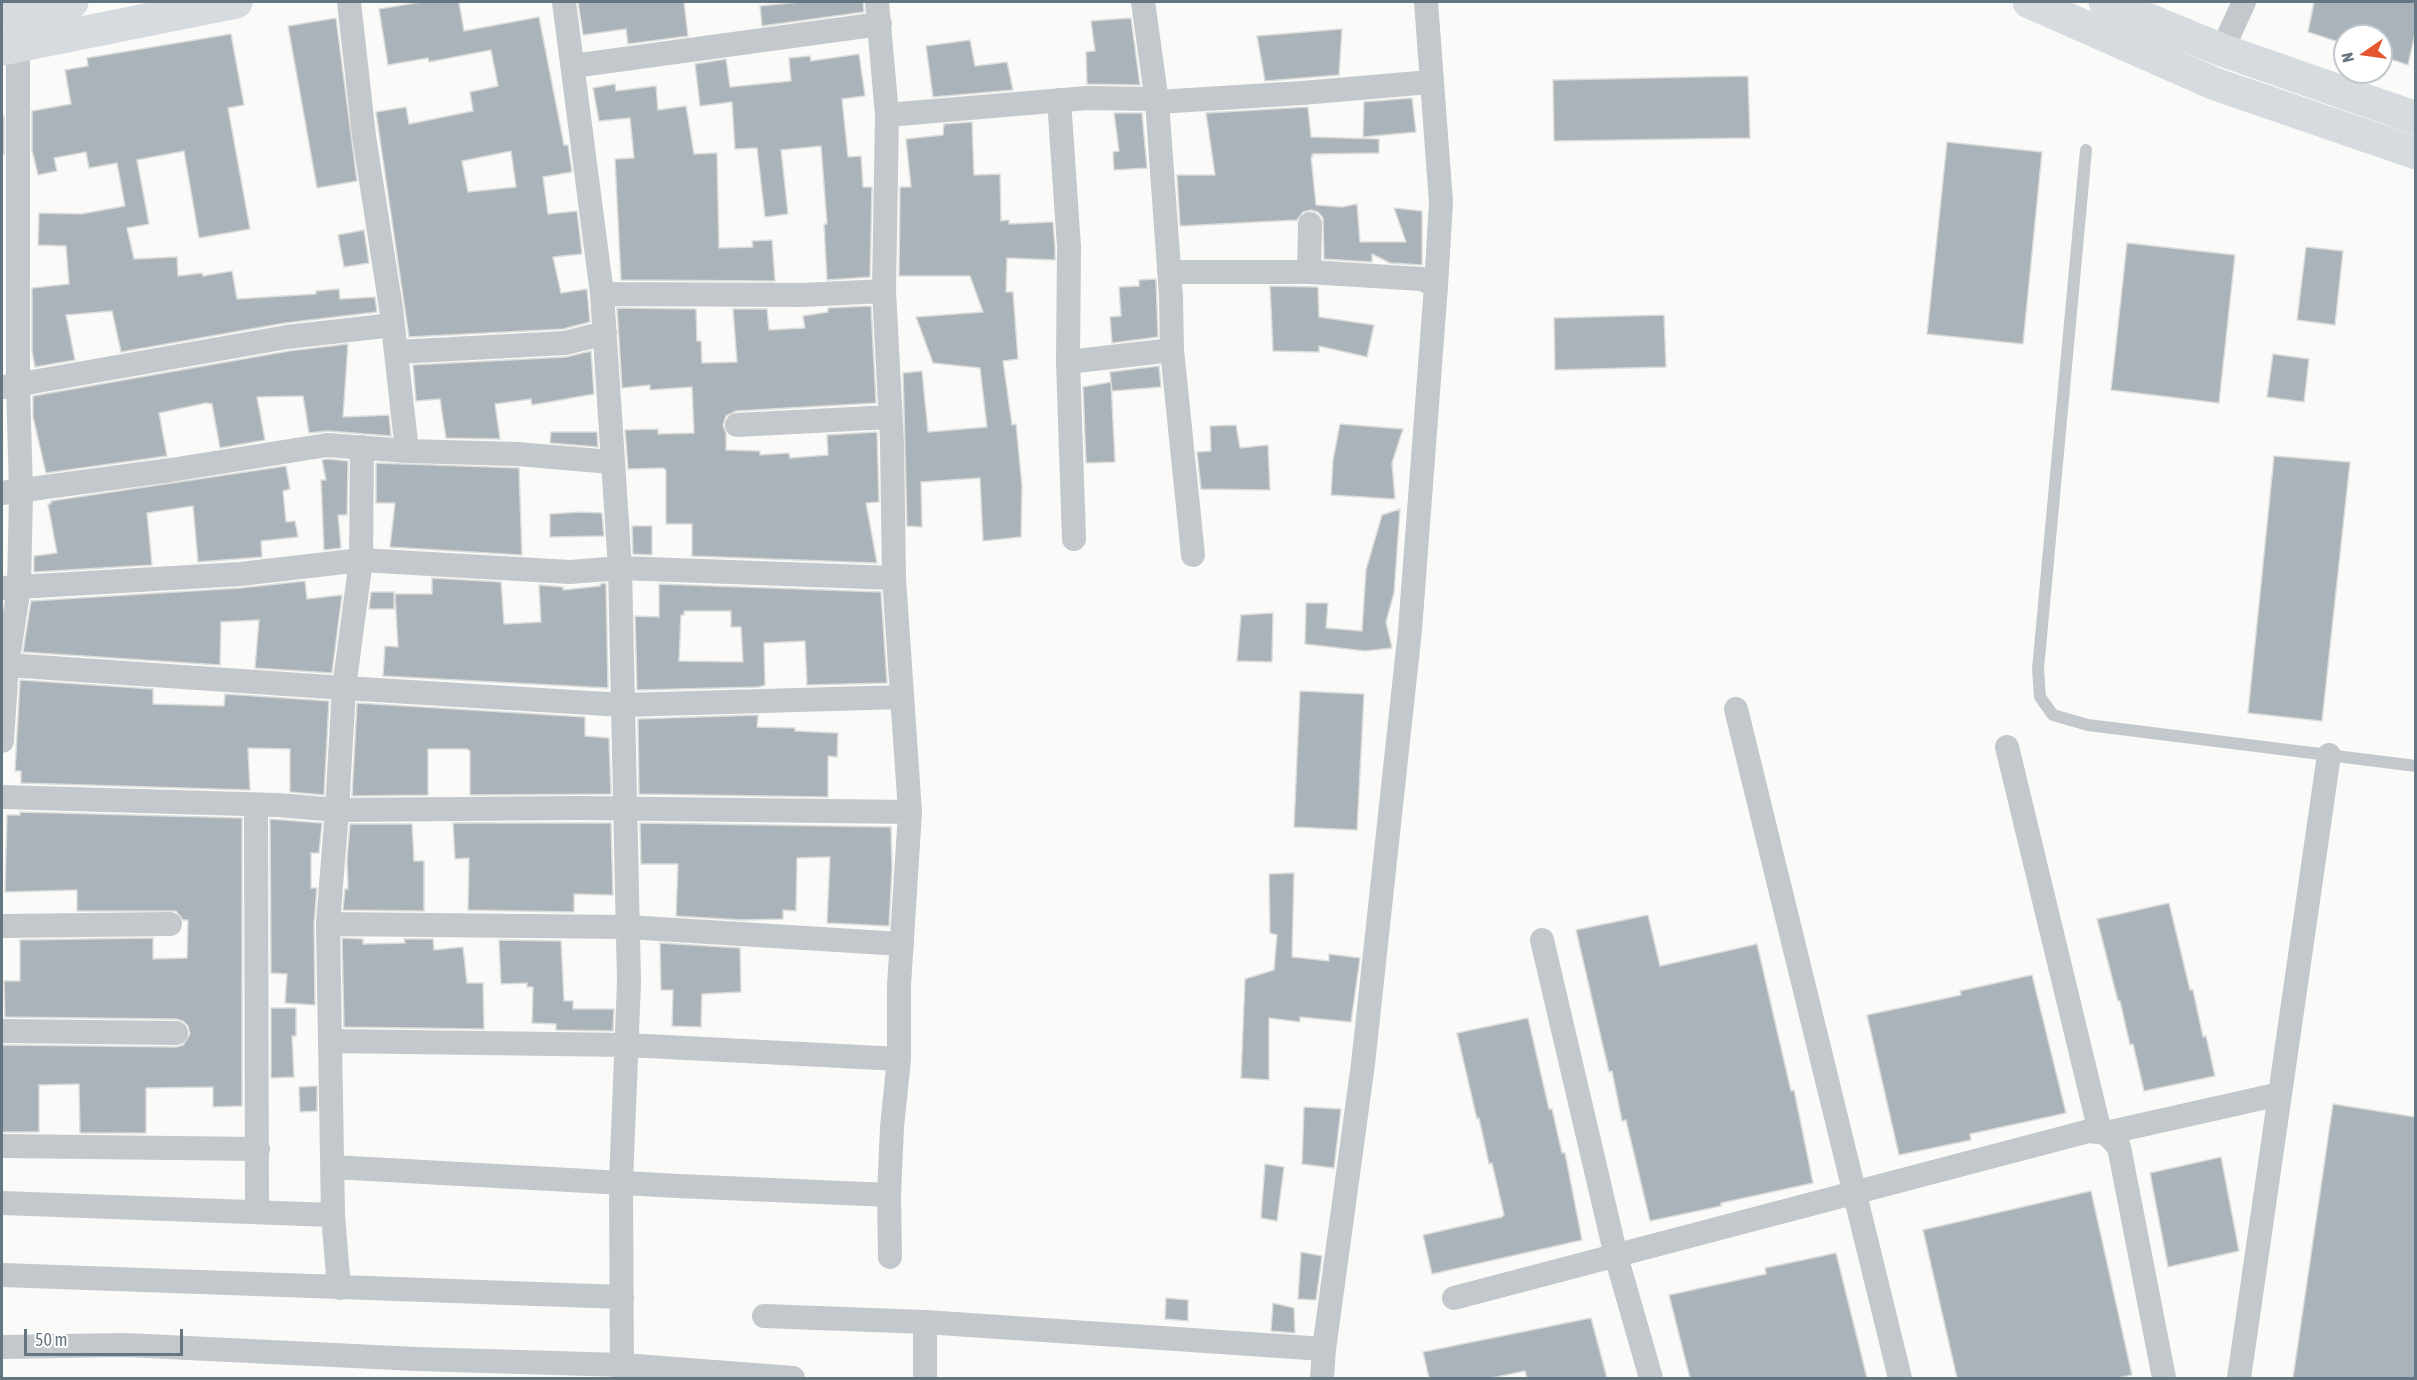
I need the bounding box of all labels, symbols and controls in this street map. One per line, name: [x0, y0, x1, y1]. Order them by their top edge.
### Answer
north arrow: [2333, 24, 2393, 84]
text: N: [2338, 51, 2357, 64]
scale bar: [27, 1317, 186, 1355]
text: 50 m: [35, 1329, 67, 1350]

